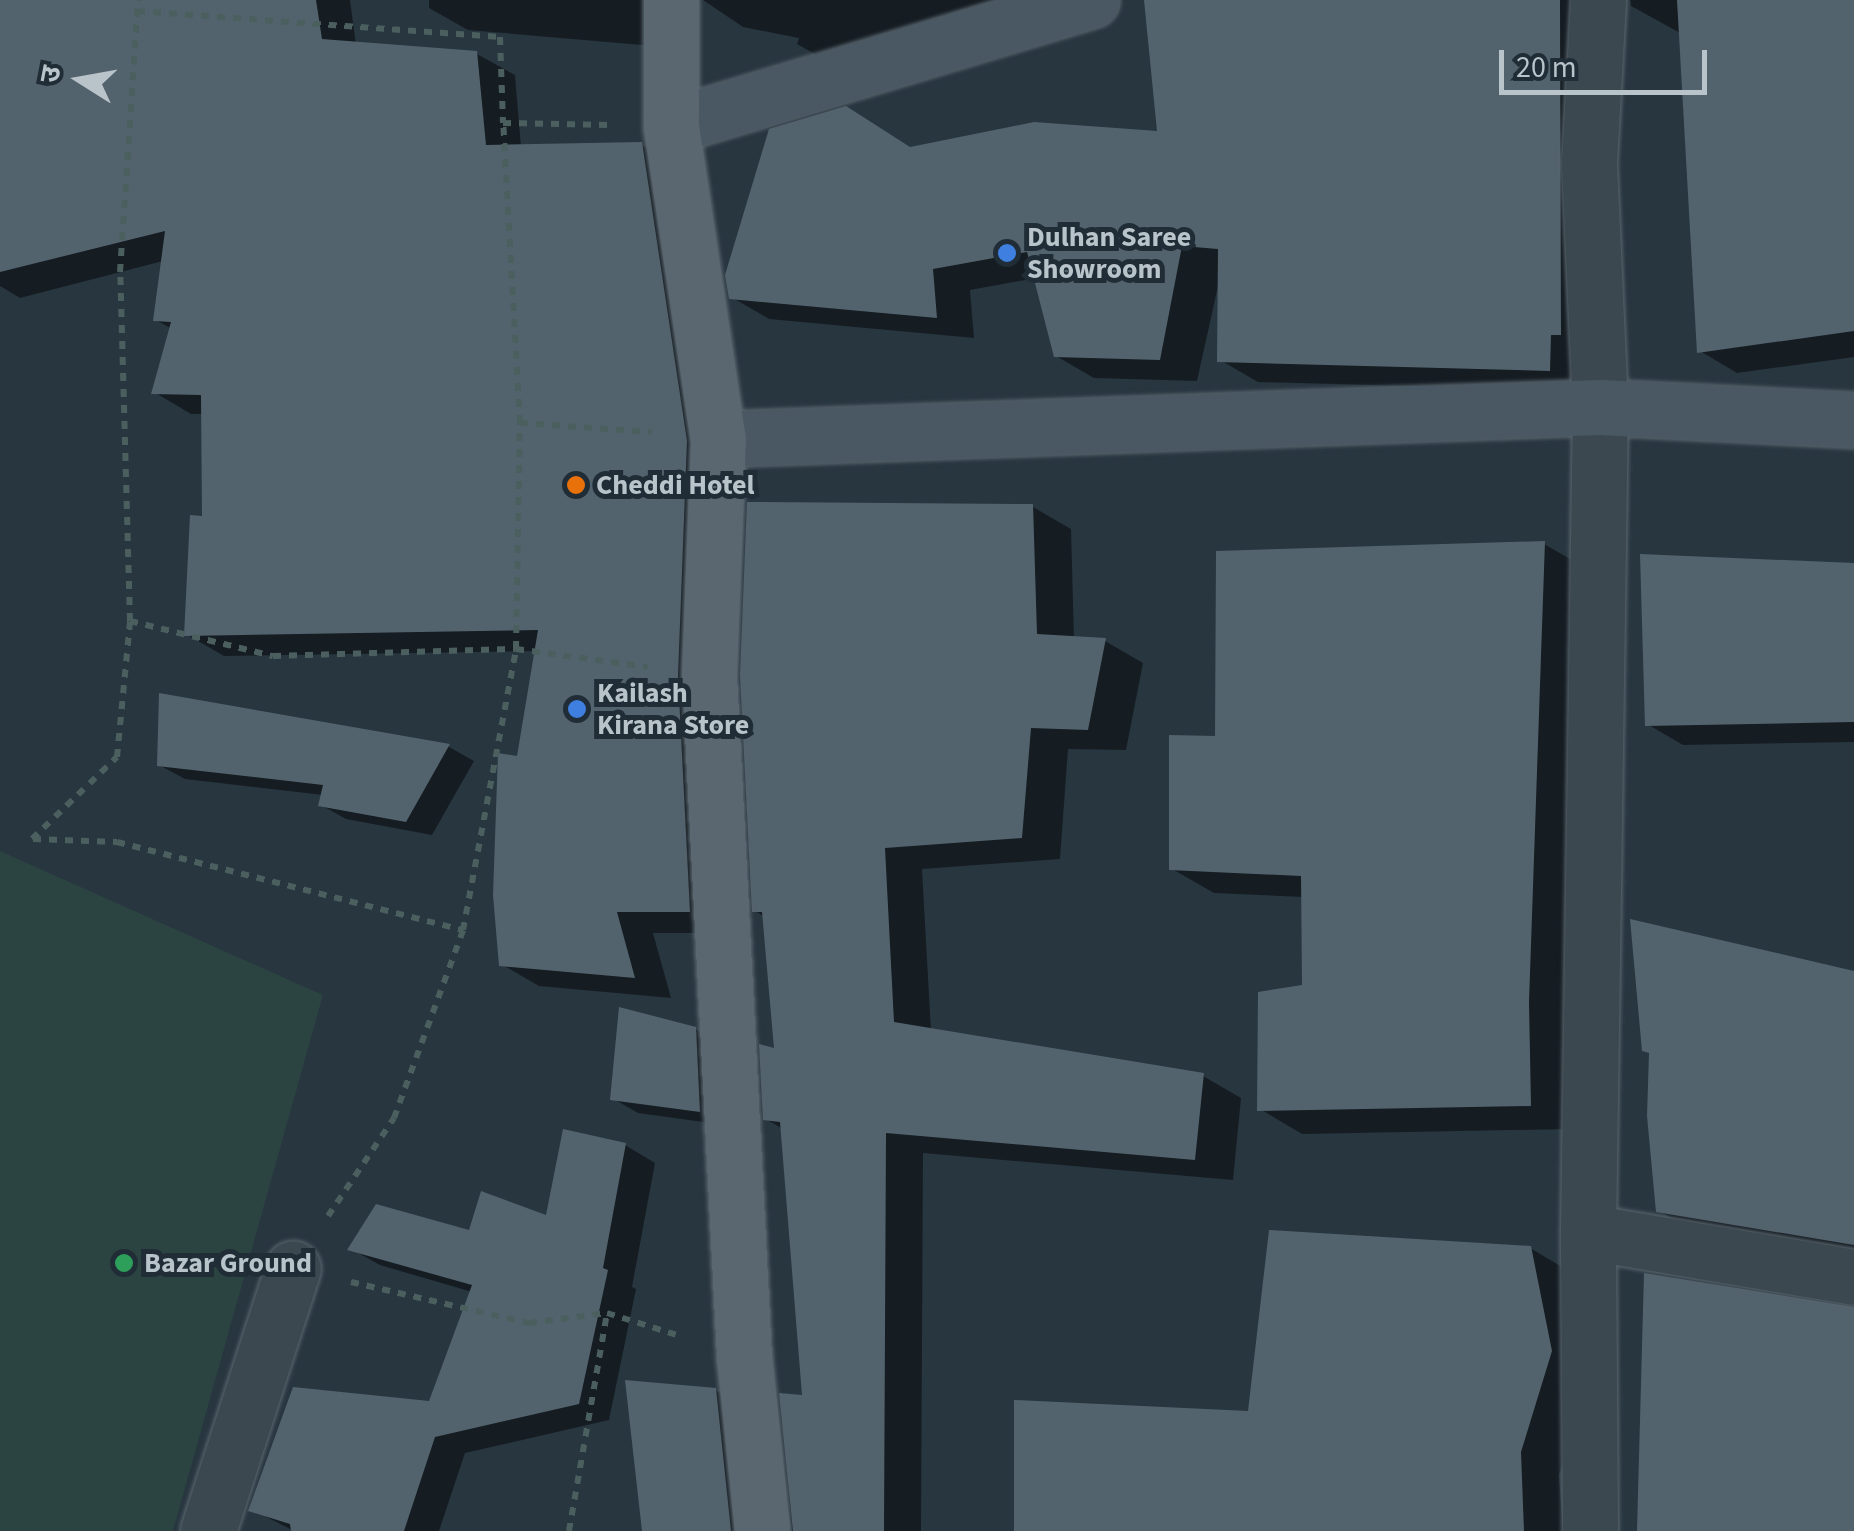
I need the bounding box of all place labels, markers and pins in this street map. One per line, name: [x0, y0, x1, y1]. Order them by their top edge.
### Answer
place label: Dulhan Saree Showroom: [1027, 220, 1191, 286]
marker: Dulhan Saree Showroom: [996, 242, 1018, 264]
place label: Cheddi Hotel: [596, 468, 755, 502]
marker: Cheddi Hotel: [565, 474, 587, 496]
place label: Kailash Kirana Store: [597, 676, 749, 742]
marker: Kailash Kirana Store: [566, 698, 588, 720]
place label: Bazar Ground: [144, 1246, 312, 1280]
marker: Bazar Ground: [113, 1252, 135, 1274]

